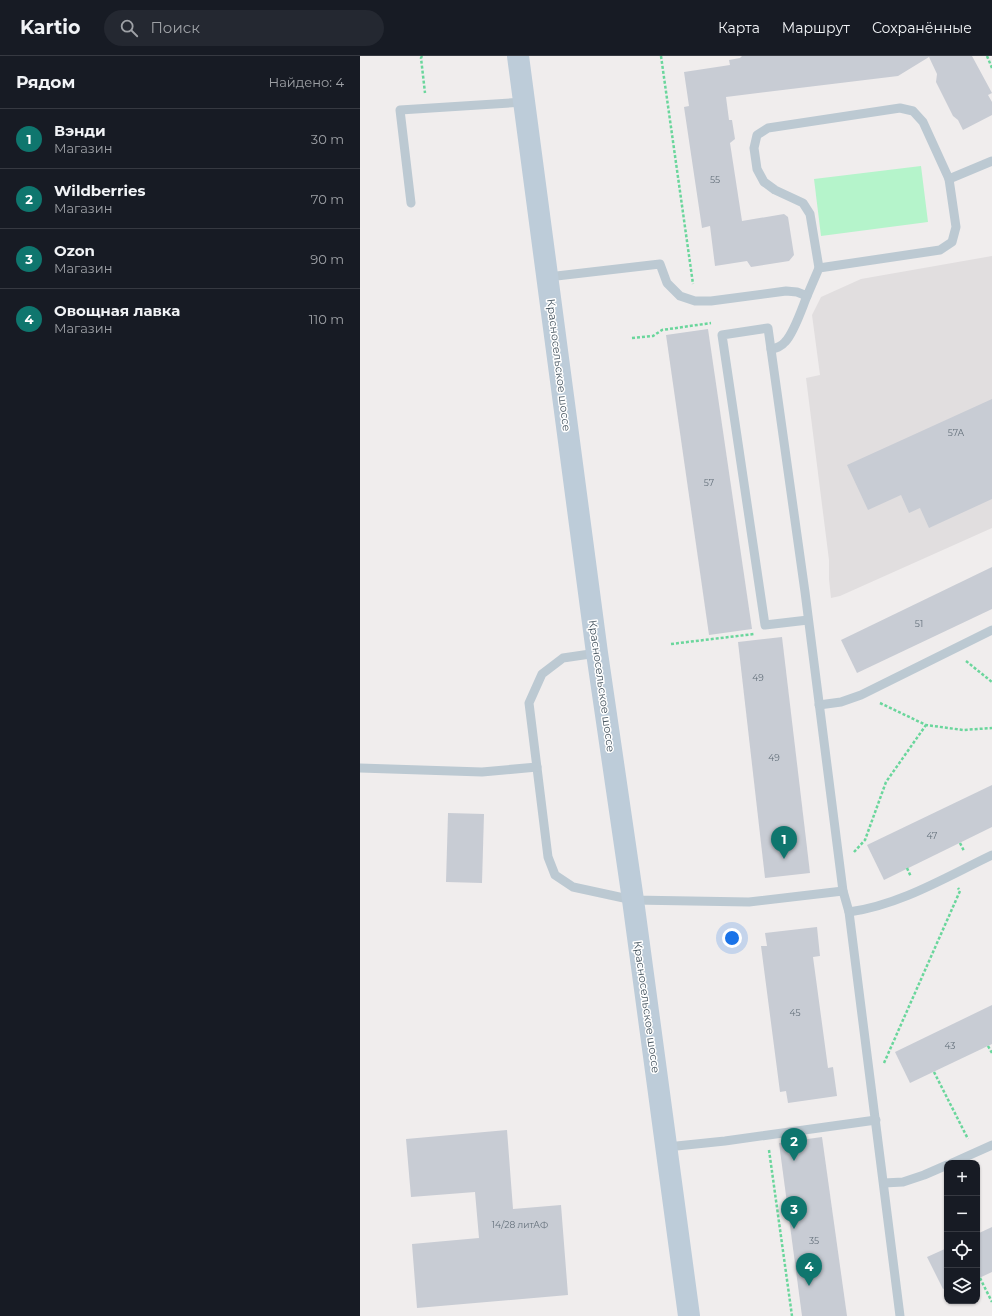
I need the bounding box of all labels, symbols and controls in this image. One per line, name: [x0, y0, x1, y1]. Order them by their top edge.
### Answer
search box: [104, 10, 384, 46]
text: Kartio: [20, 16, 80, 39]
icon: search: [118, 17, 140, 39]
text: Поиск: [150, 18, 200, 37]
text: Карта: [718, 19, 760, 37]
text: Маршрут: [782, 19, 850, 37]
text: Сохранённые: [872, 19, 972, 37]
text: Рядом: [16, 72, 75, 92]
text: Найдено: 4: [269, 74, 344, 90]
text: Вэнди: [54, 121, 106, 140]
text: 1: [26, 131, 32, 147]
text: 30 m: [311, 131, 344, 147]
text: Магазин: [54, 140, 113, 156]
house number: 55: [710, 174, 720, 185]
text: Wildberries: [54, 181, 145, 200]
text: 2: [25, 191, 33, 207]
text: 70 m: [311, 191, 344, 207]
text: Магазин: [54, 200, 113, 216]
text: Ozon: [54, 241, 95, 260]
text: 3: [25, 251, 33, 267]
text: 90 m: [310, 251, 344, 267]
text: Магазин: [54, 260, 113, 276]
street label: Красносельское шоссе: [544, 298, 574, 432]
text: Овощная лавка: [54, 301, 180, 320]
text: 4: [25, 311, 33, 327]
text: 110 m: [309, 311, 344, 327]
text: Магазин: [54, 320, 113, 336]
house number: 57А: [948, 427, 964, 438]
house number: 57: [704, 477, 714, 488]
house number: 51: [915, 618, 923, 629]
street label: Красносельское шоссе: [586, 619, 618, 753]
house number: 49: [752, 672, 764, 683]
house number: 49: [768, 752, 780, 763]
pin: 1: [771, 826, 797, 859]
house number: 47: [927, 830, 937, 841]
your location: [722, 928, 742, 948]
street label: Красносельское шоссе: [631, 940, 663, 1074]
house number: 45: [789, 1007, 801, 1018]
house number: 43: [945, 1040, 955, 1051]
pin: 2: [781, 1128, 807, 1161]
map controls: [944, 1160, 980, 1304]
button: +: [944, 1160, 980, 1196]
pin: 3: [781, 1196, 807, 1229]
button: −: [944, 1196, 980, 1232]
house number: 14/28 литАФ: [492, 1219, 548, 1230]
button: locate: [944, 1232, 980, 1268]
house number: 35: [809, 1235, 819, 1246]
pin: 4: [796, 1253, 822, 1286]
button: layers: [944, 1268, 980, 1304]

